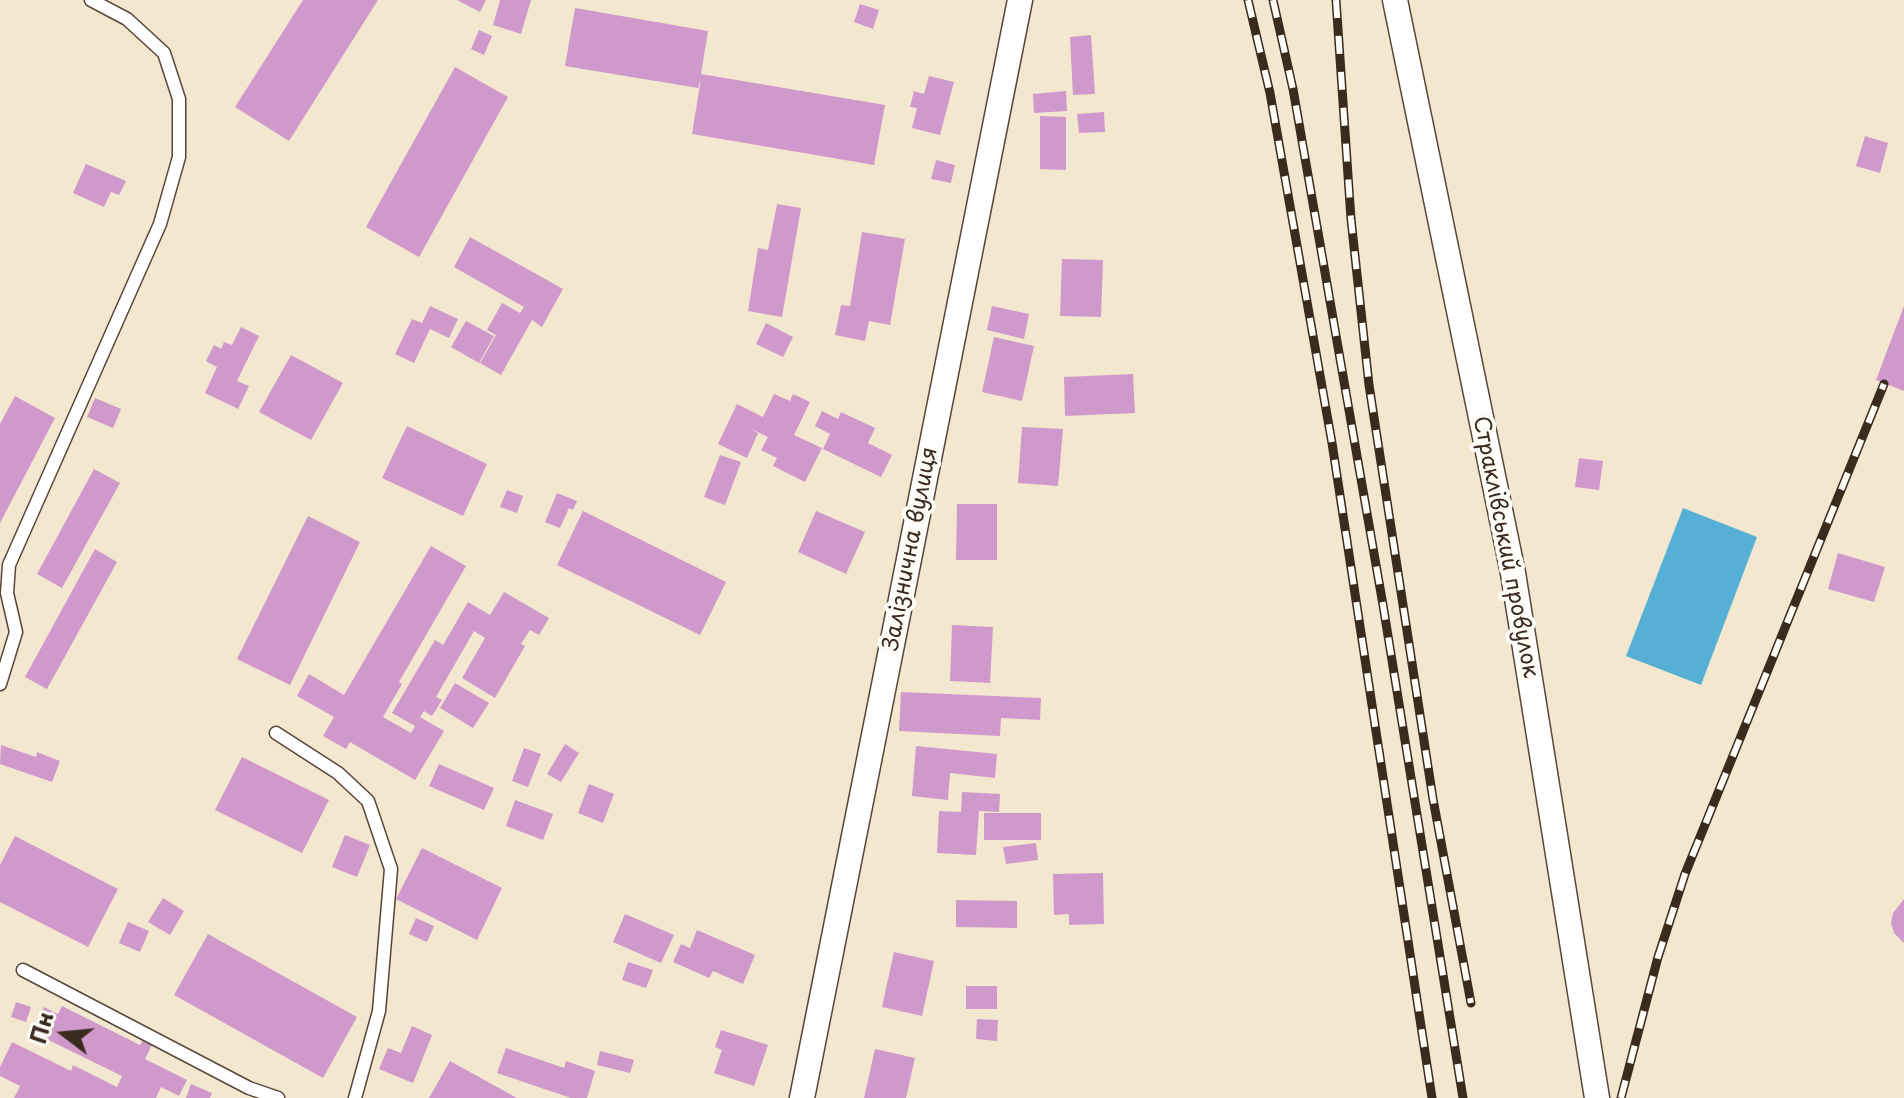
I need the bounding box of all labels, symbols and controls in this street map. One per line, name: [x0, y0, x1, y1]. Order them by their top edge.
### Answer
street label: Страклівський провулок: [1467, 414, 1543, 680]
street label: Залізнична вулиця: [878, 445, 944, 653]
north arrow: [24, 994, 104, 1074]
text: Пн: [20, 1007, 61, 1047]

